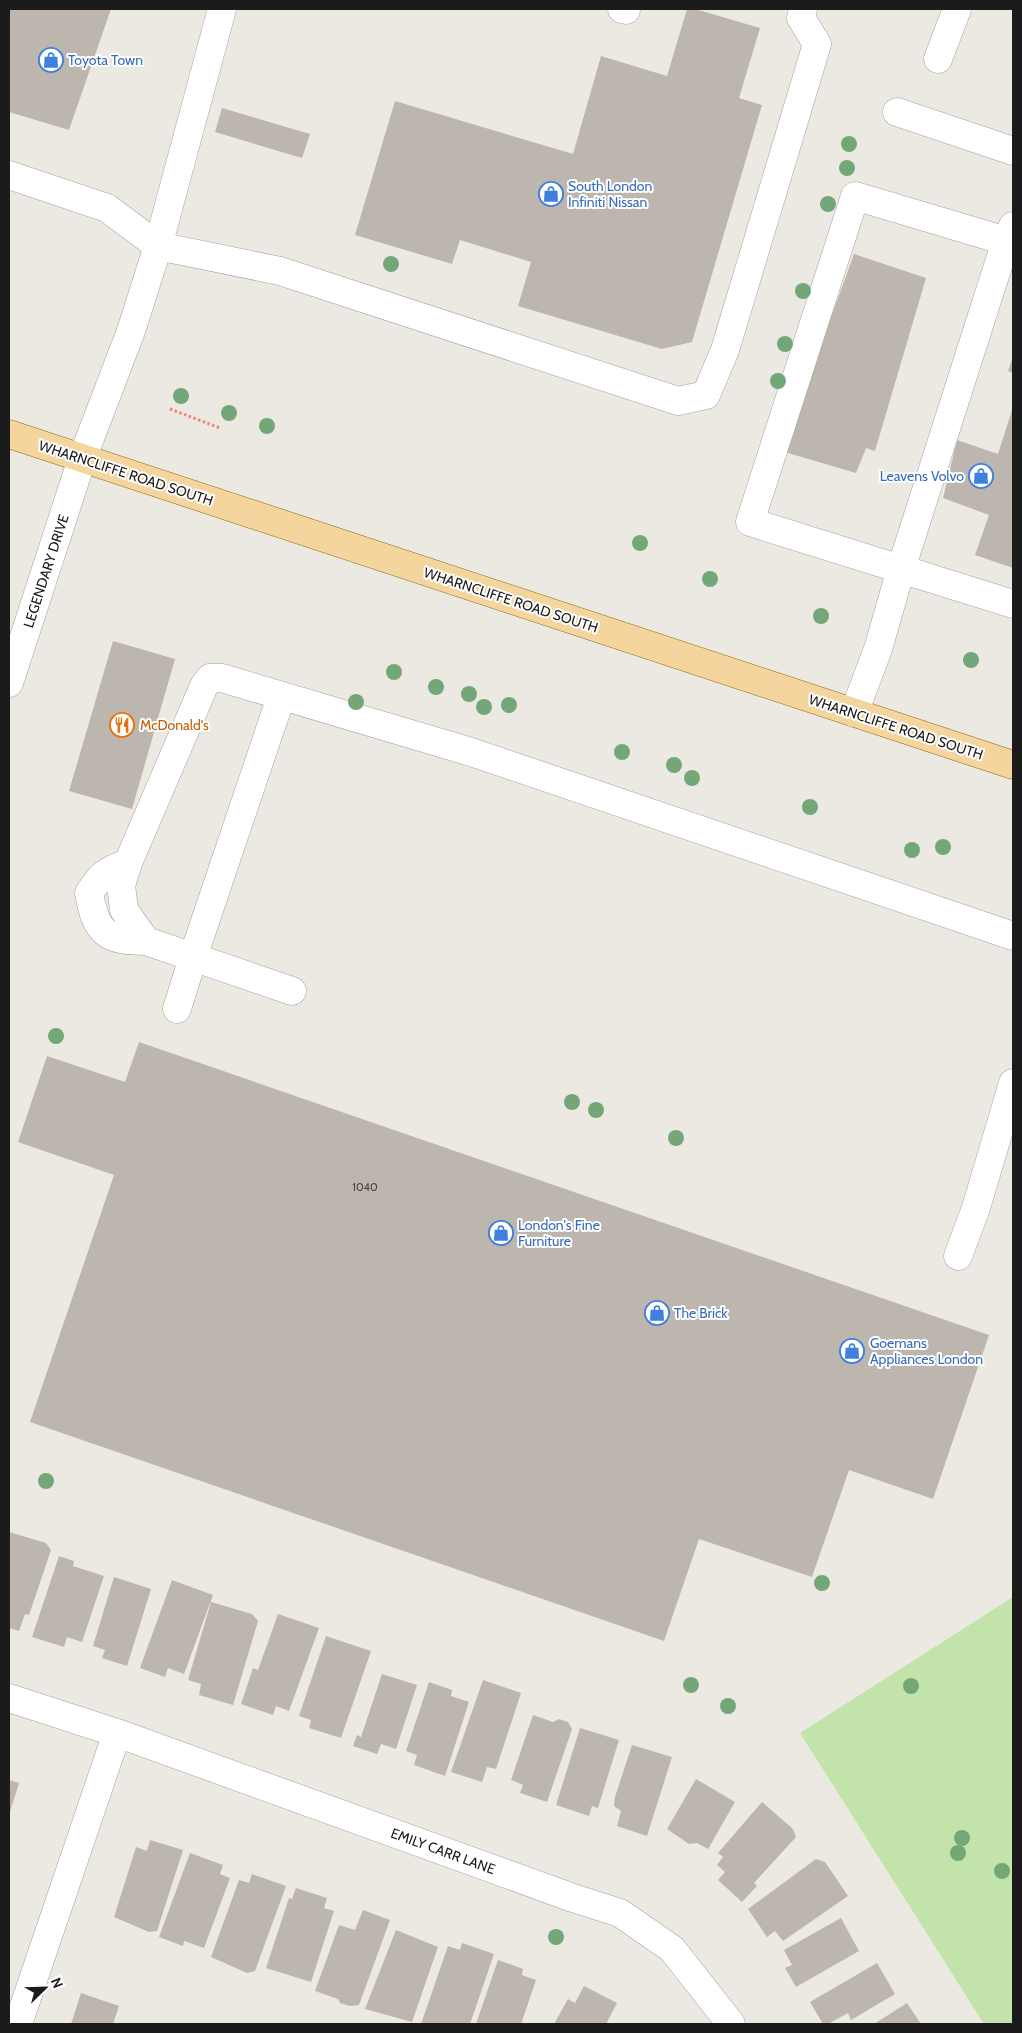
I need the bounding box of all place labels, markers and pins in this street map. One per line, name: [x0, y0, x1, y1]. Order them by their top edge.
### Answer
shop icon: Toyota Town: [38, 47, 64, 73]
place label: Toyota Town: [68, 51, 143, 69]
place label: South London Infiniti Nissan: [568, 177, 653, 211]
shop icon: South London Infiniti Nissan: [538, 181, 564, 207]
shop icon: Leavens Volvo: [968, 463, 994, 489]
place label: Leavens Volvo: [880, 467, 964, 485]
restaurant icon: McDonald's: [109, 712, 135, 738]
place label: McDonald's: [140, 716, 209, 734]
place label: London's Fine Furniture: [518, 1216, 600, 1250]
shop icon: London's Fine Furniture: [488, 1220, 514, 1246]
shop icon: The Brick: [644, 1300, 670, 1326]
place label: The Brick: [674, 1304, 728, 1322]
place label: Goemans Appliances London: [870, 1334, 983, 1368]
shop icon: Goemans Appliances London: [839, 1338, 865, 1364]

